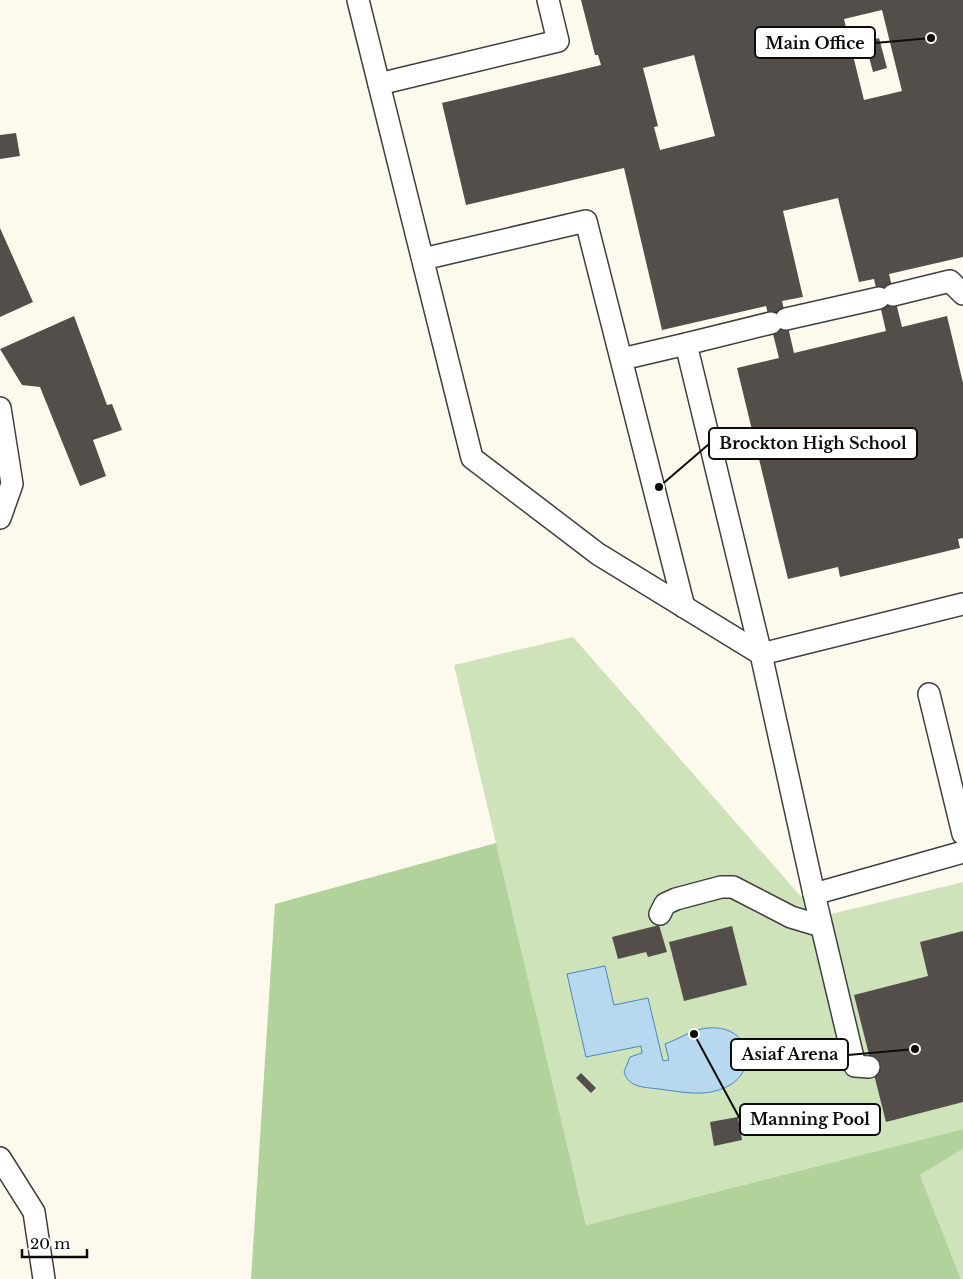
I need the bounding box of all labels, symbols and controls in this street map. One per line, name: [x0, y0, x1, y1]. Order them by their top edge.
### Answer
callout: Main Office: [755, 27, 875, 58]
text: Main Office: [765, 33, 865, 53]
callout: Brockton High School: [709, 428, 917, 459]
text: Brockton High School: [719, 433, 907, 453]
callout: Asiaf Arena: [731, 1039, 848, 1070]
text: Asiaf Arena: [740, 1044, 839, 1064]
callout: Manning Pool: [740, 1104, 880, 1135]
text: Manning Pool: [750, 1109, 870, 1129]
scale bar: [22, 1226, 88, 1258]
text: 20 m: [30, 1234, 70, 1253]

